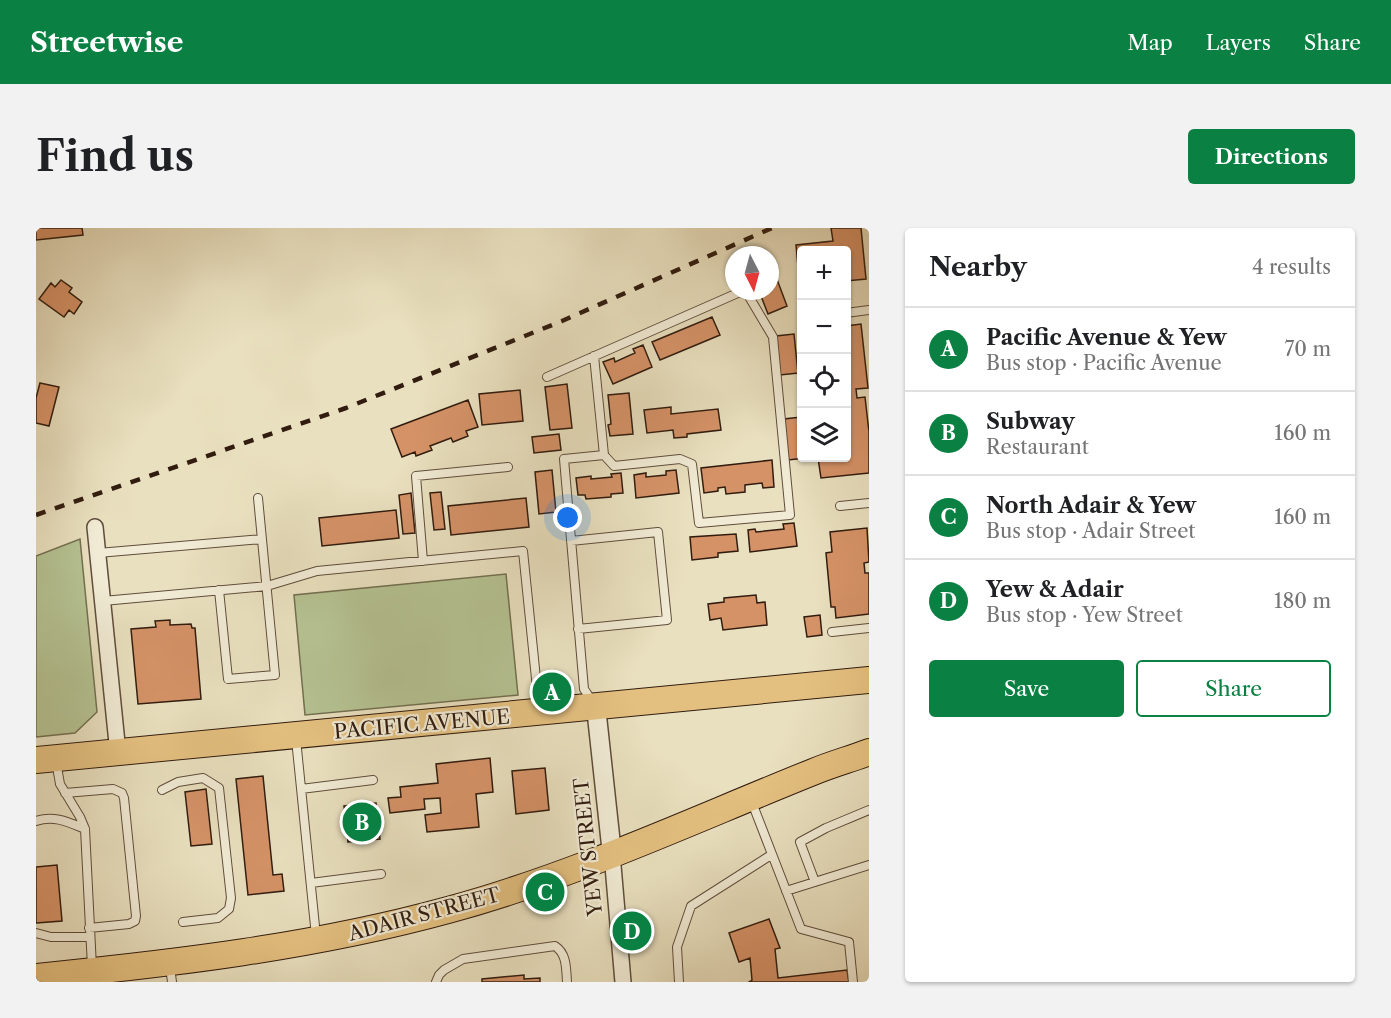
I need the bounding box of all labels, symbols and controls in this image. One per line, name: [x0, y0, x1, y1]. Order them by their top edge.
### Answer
text: Streetwise: [30, 25, 184, 59]
text: Map: [1128, 30, 1173, 55]
text: Layers: [1206, 30, 1271, 55]
text: Share: [1304, 30, 1361, 55]
button: Directions: [1188, 129, 1355, 184]
text: Find us: [36, 130, 194, 182]
north arrow: [725, 246, 779, 300]
map controls: [797, 246, 851, 462]
button: +: [797, 246, 851, 300]
text: Nearby: [929, 251, 1027, 283]
text: 4 results: [1252, 255, 1331, 279]
button: −: [797, 300, 851, 354]
text: Pacific Avenue & Yew: [986, 324, 1227, 351]
text: A: [941, 337, 956, 361]
text: 70 m: [1285, 337, 1331, 361]
text: Bus stop · Pacific Avenue: [986, 351, 1222, 375]
button: locate: [797, 354, 851, 408]
button: layers: [797, 408, 851, 462]
text: Subway: [986, 408, 1075, 435]
text: B: [941, 421, 956, 445]
text: 160 m: [1274, 421, 1331, 445]
text: Restaurant: [986, 435, 1089, 459]
text: North Adair & Yew: [986, 492, 1196, 519]
your location: [553, 503, 582, 532]
text: C: [940, 505, 957, 529]
text: 160 m: [1274, 505, 1331, 529]
text: Bus stop · Adair Street: [986, 519, 1195, 543]
text: Yew & Adair: [986, 576, 1124, 603]
text: D: [940, 589, 957, 613]
text: 180 m: [1274, 589, 1331, 613]
text: Bus stop · Yew Street: [986, 603, 1183, 627]
button: Save: [929, 660, 1124, 717]
button: Share: [1136, 660, 1331, 717]
pin: A: [532, 670, 572, 714]
street label: PACIFIC AVENUE: [333, 704, 511, 744]
street label: YEW STREET: [569, 777, 607, 918]
pin: B: [342, 800, 382, 844]
pin: C: [526, 870, 564, 914]
street label: ADAIR STREET: [345, 882, 502, 946]
pin: D: [612, 908, 652, 954]

